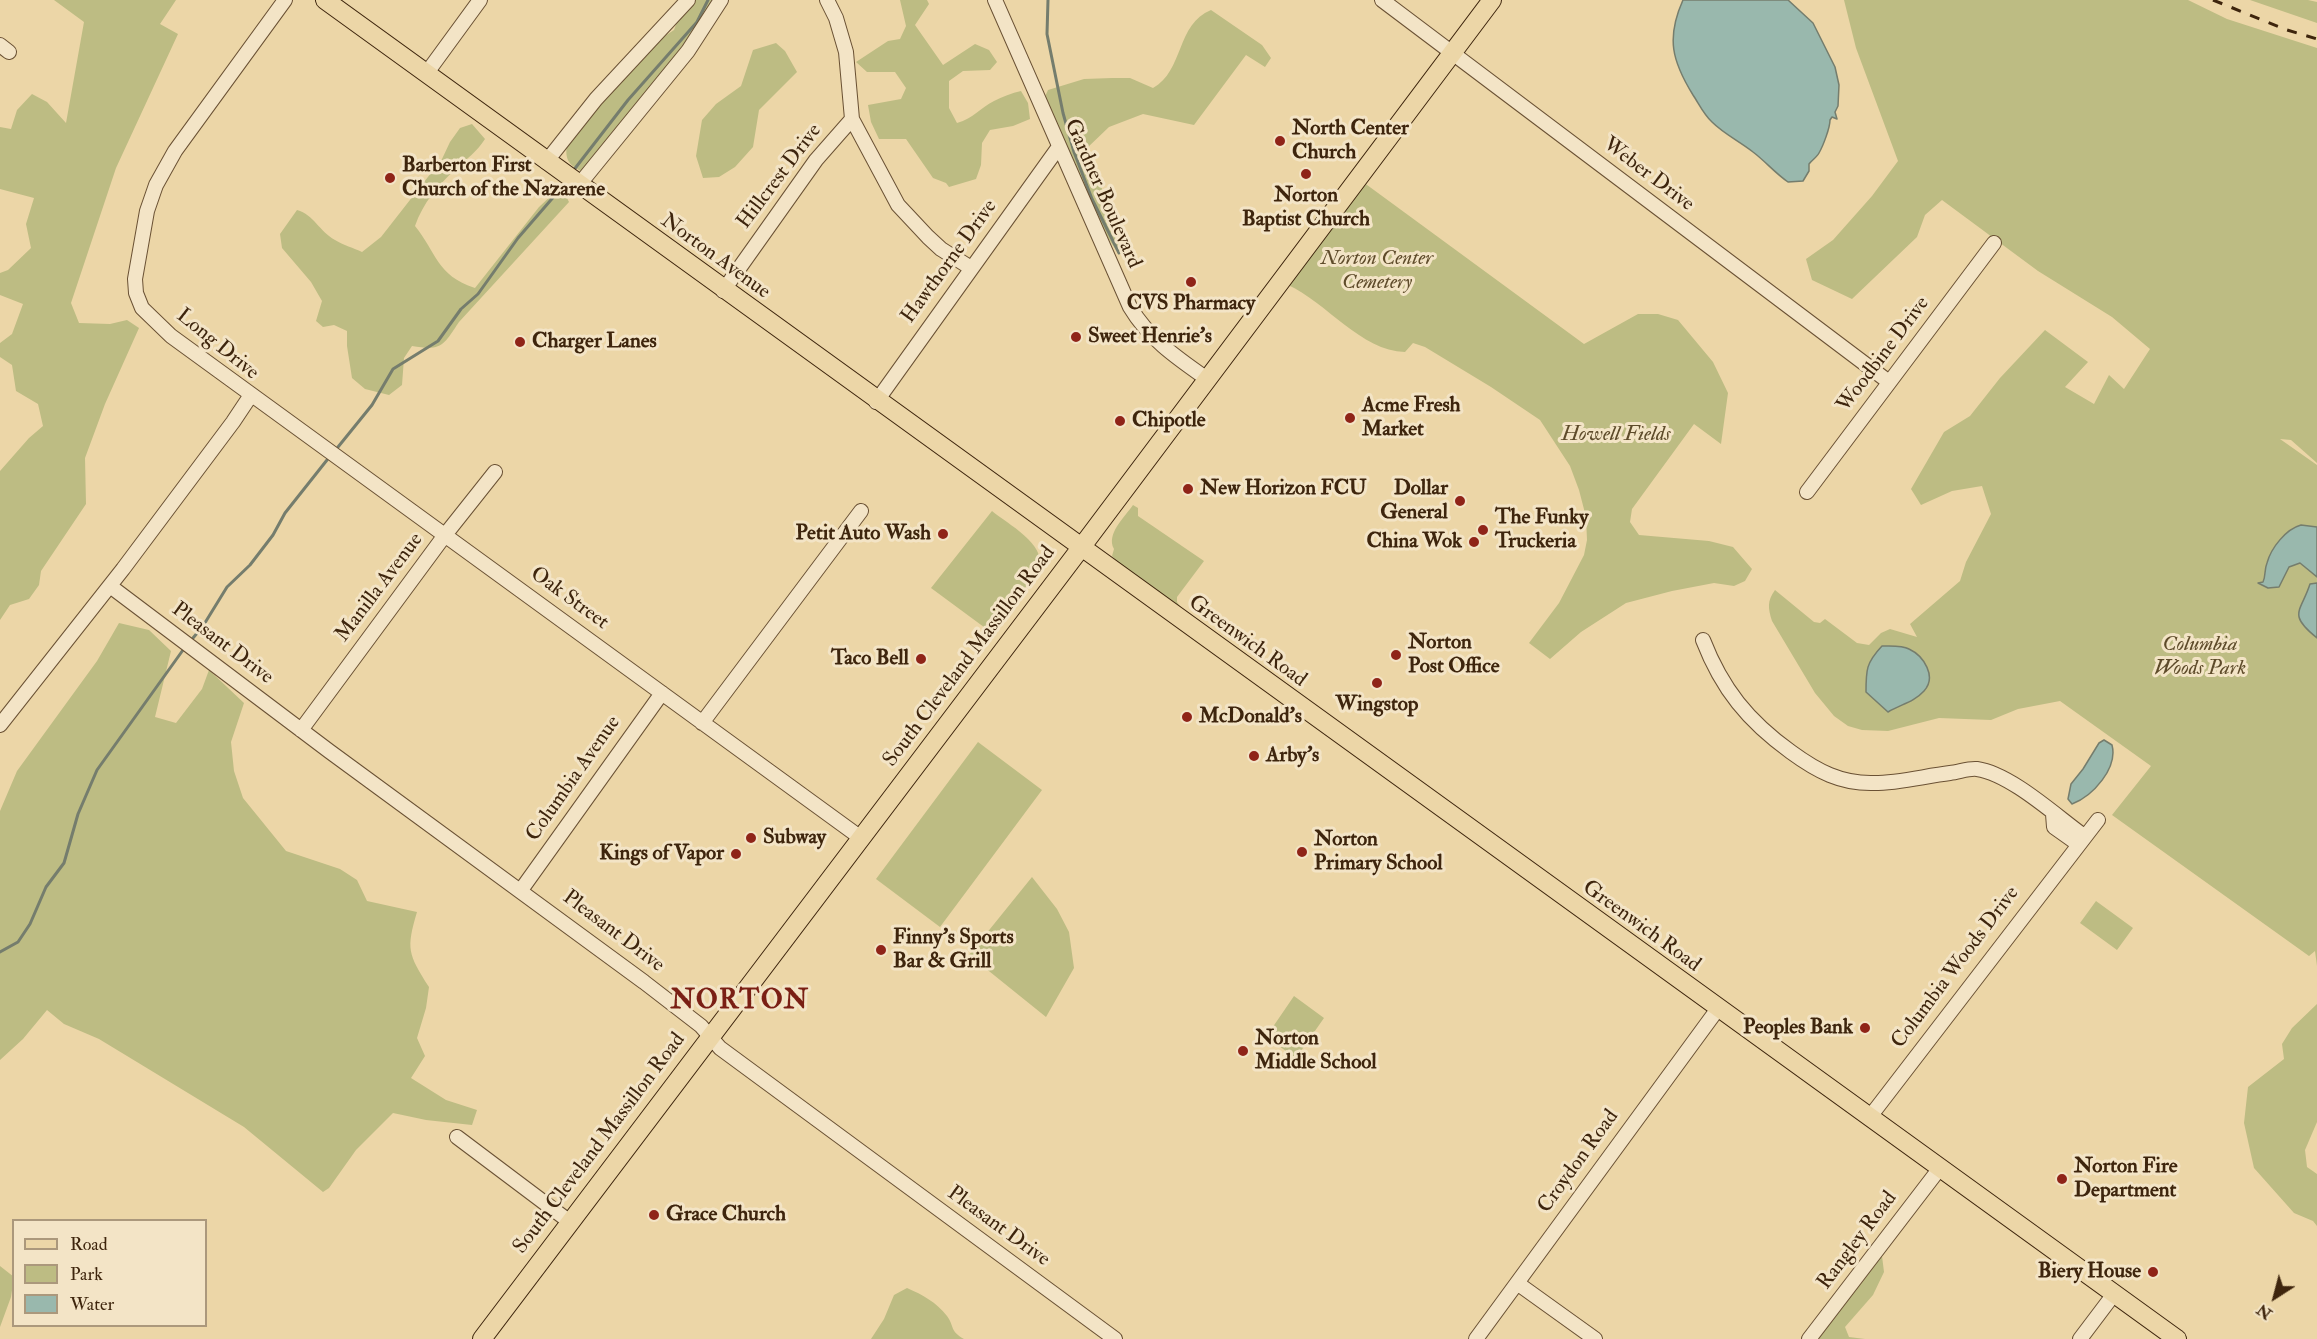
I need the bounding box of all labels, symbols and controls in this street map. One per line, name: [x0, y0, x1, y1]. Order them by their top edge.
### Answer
street label: Gardner Boulevard: [1058, 116, 1146, 272]
place label: North Center Church: [1292, 116, 1409, 166]
street label: Hillcrest Drive: [732, 120, 828, 234]
street label: Weber Drive: [1597, 133, 1699, 217]
marker: North Center Church: [1273, 134, 1287, 148]
place label: Barberton First Church of the Nazarene: [402, 153, 605, 203]
marker: Norton Baptist Church: [1299, 167, 1313, 181]
marker: Barberton First Church of the Nazarene: [383, 171, 397, 185]
place label: Norton Baptist Church: [1242, 183, 1370, 233]
street label: Hawthorne Drive: [897, 195, 1003, 329]
street label: Norton Avenue: [655, 209, 775, 305]
park label: Norton Center Cemetery: [1321, 246, 1433, 296]
marker: CVS Pharmacy: [1184, 275, 1198, 289]
place label: CVS Pharmacy: [1127, 291, 1255, 317]
street label: Woodbine Drive: [1832, 292, 1936, 418]
street label: Long Drive: [171, 304, 263, 386]
place label: Sweet Henrie's: [1088, 324, 1212, 350]
place label: Charger Lanes: [532, 329, 657, 355]
marker: Sweet Henrie's: [1069, 330, 1083, 344]
marker: Charger Lanes: [513, 335, 527, 349]
place label: Acme Fresh Market: [1362, 393, 1461, 443]
place label: Chipotle: [1132, 408, 1206, 434]
marker: Acme Fresh Market: [1343, 411, 1357, 425]
marker: Chipotle: [1113, 414, 1127, 428]
park label: Howell Fields: [1561, 422, 1671, 448]
place label: New Horizon FCU: [1200, 476, 1367, 502]
place label: Dollar General: [1380, 476, 1448, 526]
marker: New Horizon FCU: [1181, 482, 1195, 496]
marker: Dollar General: [1453, 494, 1467, 508]
place label: The Funky Truckeria: [1495, 505, 1588, 555]
place label: Petit Auto Wash: [795, 521, 931, 547]
marker: The Funky Truckeria: [1476, 523, 1490, 537]
marker: Petit Auto Wash: [936, 527, 950, 541]
street label: Manilla Avenue: [331, 529, 429, 647]
place label: China Wok: [1367, 529, 1462, 555]
marker: China Wok: [1467, 535, 1481, 549]
street label: South Cleveland Massillon Road: [879, 542, 1061, 772]
street label: Oak Street: [525, 562, 613, 636]
street label: Greenwich Road: [1183, 591, 1311, 693]
street label: Pleasant Drive: [166, 598, 278, 690]
place label: Norton Post Office: [1408, 630, 1499, 680]
park label: Columbia Woods Park: [2154, 632, 2246, 682]
place label: Taco Bell: [831, 646, 909, 672]
marker: Norton Post Office: [1389, 648, 1403, 662]
marker: Taco Bell: [914, 652, 928, 666]
marker: Wingstop: [1370, 676, 1384, 690]
place label: Wingstop: [1336, 692, 1418, 718]
place label: McDonald's: [1199, 704, 1302, 730]
marker: McDonald's: [1180, 710, 1194, 724]
street label: Columbia Avenue: [521, 711, 627, 847]
place label: Arby's: [1266, 743, 1319, 769]
marker: Arby's: [1247, 749, 1261, 763]
place label: Subway: [763, 825, 826, 851]
place label: Norton Primary School: [1314, 827, 1443, 877]
marker: Subway: [744, 831, 758, 845]
place label: Kings of Vapor: [599, 841, 724, 867]
marker: Norton Primary School: [1295, 845, 1309, 859]
marker: Kings of Vapor: [729, 847, 743, 861]
street label: Greenwich Road: [1577, 876, 1705, 978]
street label: Columbia Woods Drive: [1887, 882, 2025, 1054]
street label: Pleasant Drive: [557, 886, 669, 978]
place label: Finny's Sports Bar & Grill: [893, 925, 1014, 975]
marker: Finny's Sports Bar & Grill: [874, 943, 888, 957]
district label: NORTON: [670, 986, 810, 1018]
place label: Peoples Bank: [1743, 1015, 1853, 1041]
marker: Peoples Bank: [1858, 1021, 1872, 1035]
place label: Norton Middle School: [1255, 1026, 1377, 1076]
street label: South Cleveland Massillon Road: [509, 1029, 691, 1259]
marker: Norton Middle School: [1236, 1044, 1250, 1058]
street label: Croydon Road: [1533, 1105, 1625, 1219]
place label: Norton Fire Department: [2074, 1154, 2177, 1204]
marker: Norton Fire Department: [2055, 1172, 2069, 1186]
street label: Pleasant Drive: [942, 1181, 1054, 1273]
street label: Rangley Road: [1813, 1187, 1903, 1295]
place label: Grace Church: [666, 1202, 786, 1228]
marker: Grace Church: [647, 1208, 661, 1222]
legend: [12, 1219, 207, 1327]
text: Road: [70, 1233, 108, 1256]
place label: Biery House: [2038, 1259, 2141, 1285]
text: Park: [70, 1263, 103, 1286]
marker: Biery House: [2146, 1265, 2160, 1279]
north arrow: [2245, 1267, 2305, 1327]
text: Water: [70, 1293, 114, 1316]
text: N: [2253, 1299, 2276, 1324]

